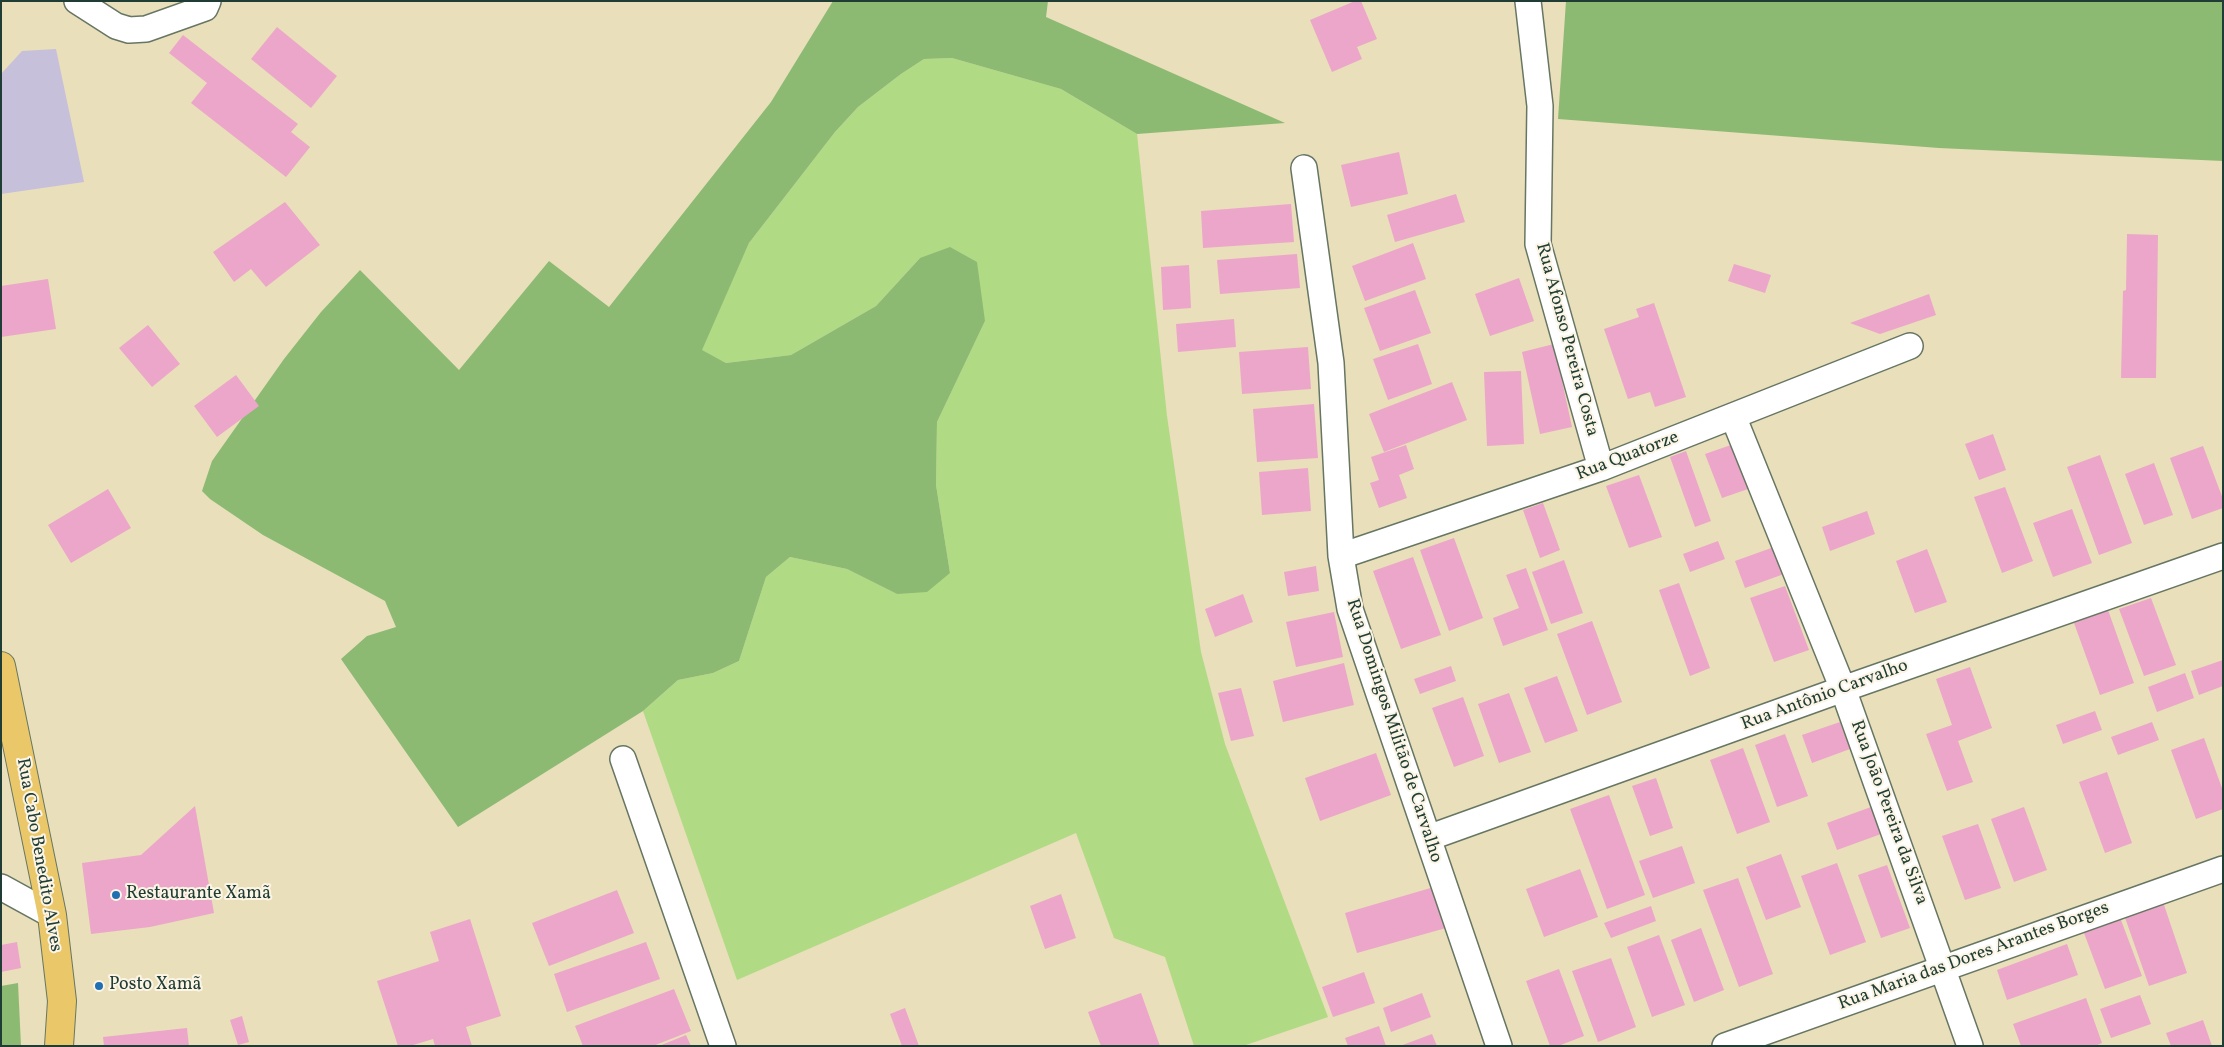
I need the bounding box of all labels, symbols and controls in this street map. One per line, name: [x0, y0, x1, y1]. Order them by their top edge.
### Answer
street label: Rua Afonso Pereira Costa: [1530, 241, 1602, 439]
street label: Rua Quatorze: [1574, 428, 1682, 486]
street label: Rua Domingos Militão de Carvalho: [1340, 596, 1446, 866]
street label: Rua Antônio Carvalho: [1739, 656, 1911, 736]
street label: Rua João Pereira da Silva: [1845, 718, 1931, 908]
street label: Rua Cabo Benedito Alves: [10, 756, 66, 954]
place label: Restaurante Xamã: [126, 884, 271, 906]
marker: Restaurante Xamã: [110, 889, 122, 901]
street label: Rua Maria das Dores Arantes Borges: [1836, 898, 2112, 1016]
place label: Posto Xamã: [109, 975, 202, 997]
marker: Posto Xamã: [93, 980, 105, 992]

